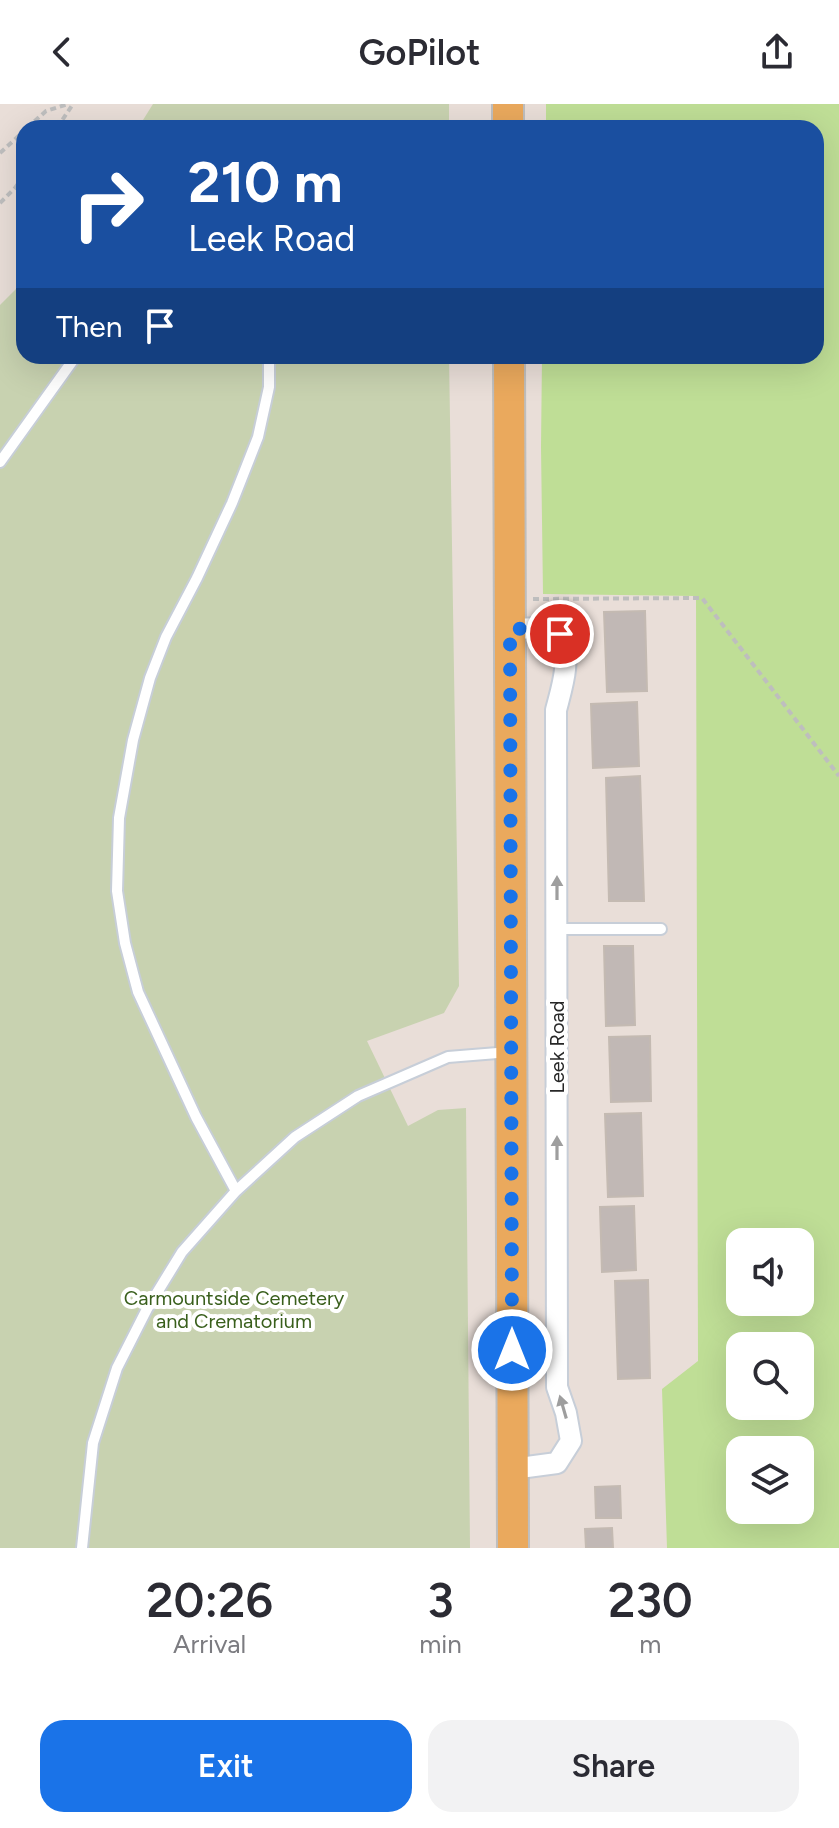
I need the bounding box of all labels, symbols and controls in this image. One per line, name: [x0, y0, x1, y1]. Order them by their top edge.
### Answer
icon: back: [40, 30, 84, 74]
icon: share: [755, 30, 799, 74]
text: GoPilot: [359, 31, 480, 74]
text: 210 m: [188, 149, 343, 216]
icon: right: [56, 152, 160, 256]
text: Leek Road: [188, 217, 355, 260]
icon: arrive: [138, 304, 182, 348]
text: Then: [56, 308, 122, 345]
pin: [526, 600, 594, 668]
icon: arrive: [538, 612, 582, 656]
one-way arrow: [551, 875, 563, 900]
street label: Leek Road: [545, 1001, 569, 1093]
one-way arrow: [551, 1135, 563, 1160]
map controls: [726, 1228, 814, 1524]
button: sound: [726, 1228, 814, 1316]
park label: Carmountside Cemetery and Crematorium: [124, 1286, 345, 1333]
position arrow: [470, 1308, 554, 1392]
button: search: [726, 1332, 814, 1420]
one-way arrow: [557, 1394, 569, 1419]
button: layers: [726, 1436, 814, 1524]
text: 20:26: [146, 1571, 273, 1629]
text: 3: [427, 1571, 454, 1629]
text: 230: [608, 1571, 693, 1629]
text: Arrival: [173, 1628, 246, 1660]
text: min: [419, 1628, 462, 1660]
text: m: [639, 1628, 662, 1660]
button: Exit: [40, 1720, 412, 1812]
button: Share: [428, 1720, 799, 1812]

